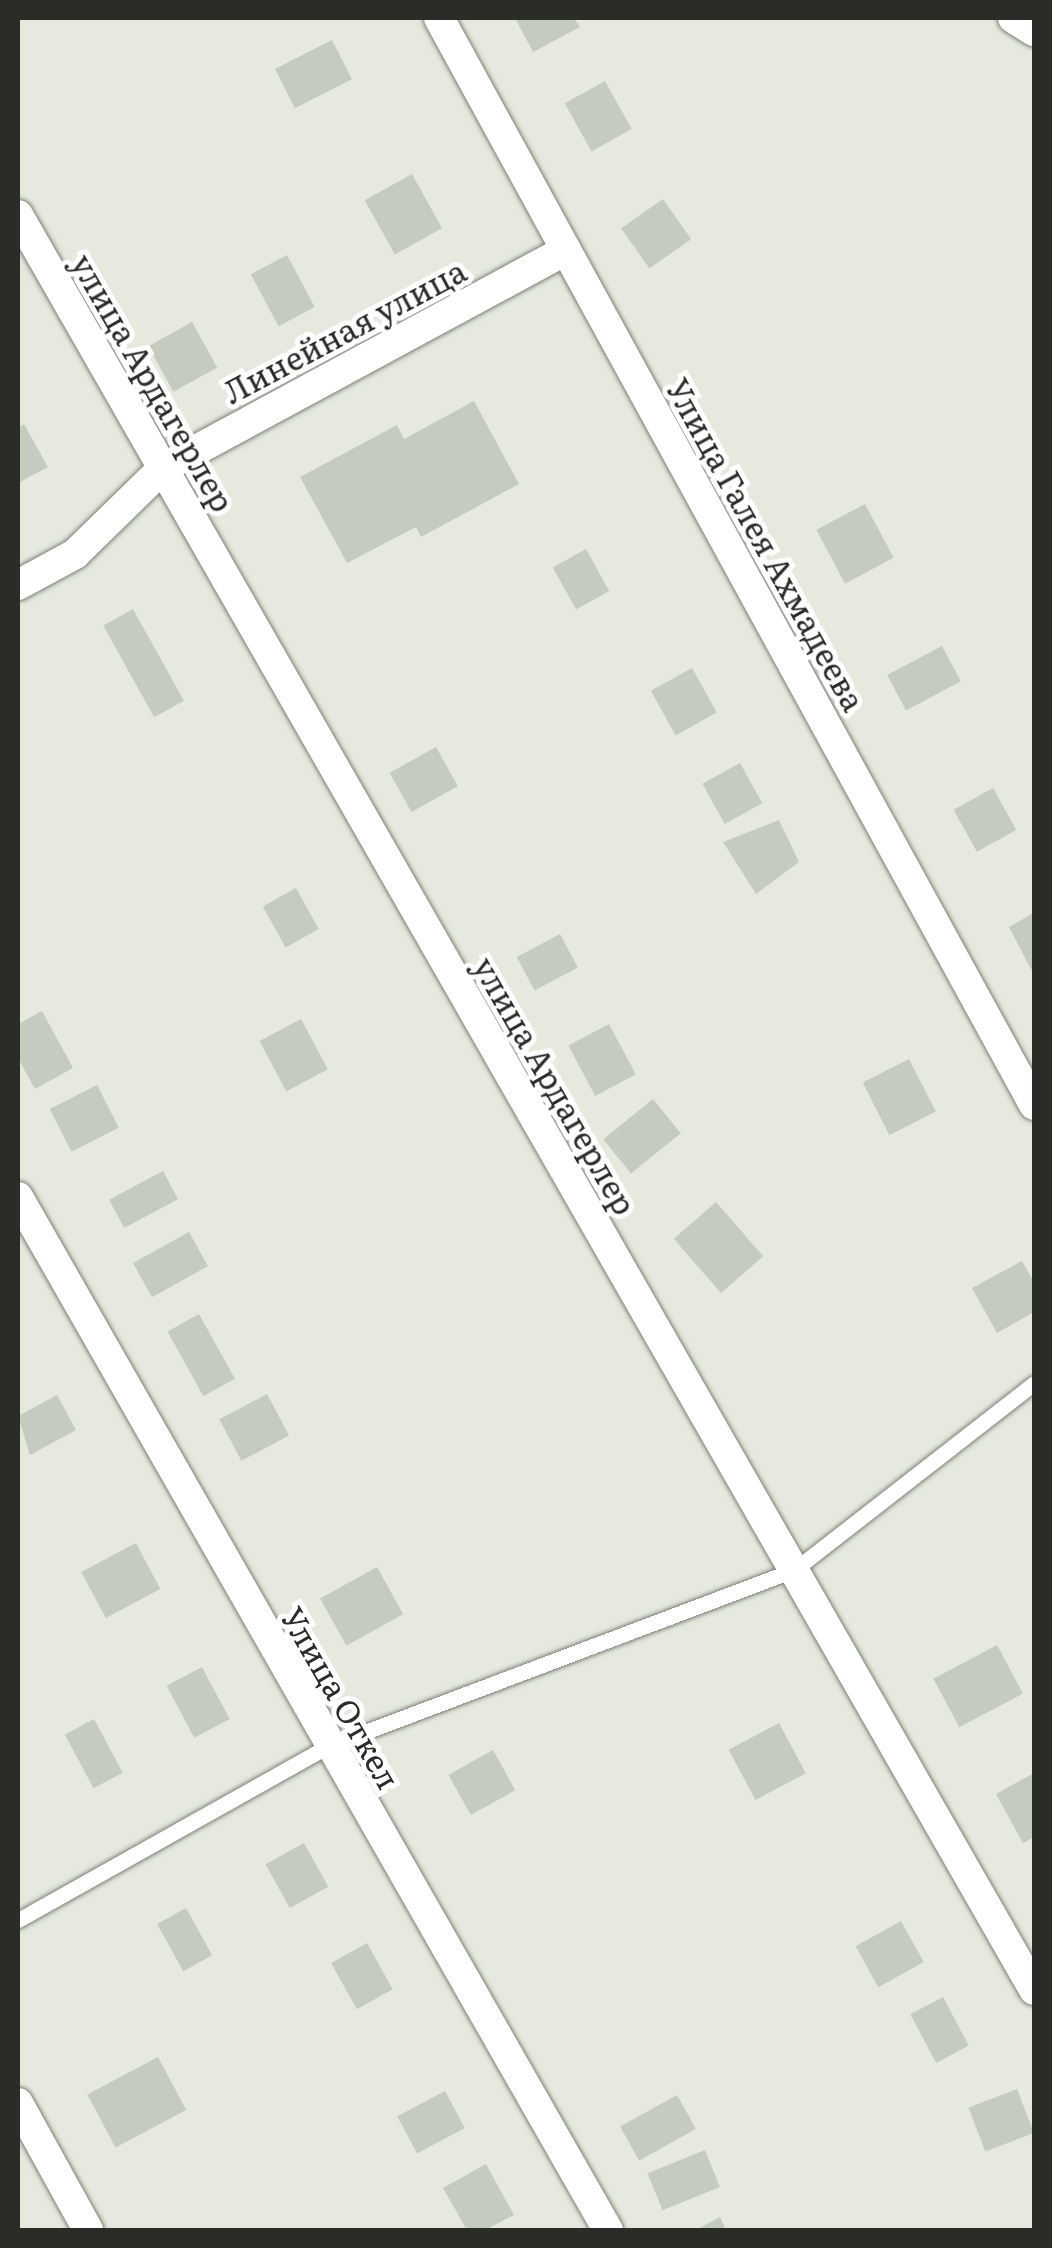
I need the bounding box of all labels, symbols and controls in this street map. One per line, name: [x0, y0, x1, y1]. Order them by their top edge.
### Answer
street label: улица Ардагерлер: [64, 246, 244, 518]
street label: Линейная улица: [216, 250, 472, 410]
street label: Улица Галея Ахмадеева: [659, 371, 875, 717]
street label: улица Ардагерлер: [466, 949, 646, 1221]
street label: Улица Откел: [275, 1599, 409, 1795]

